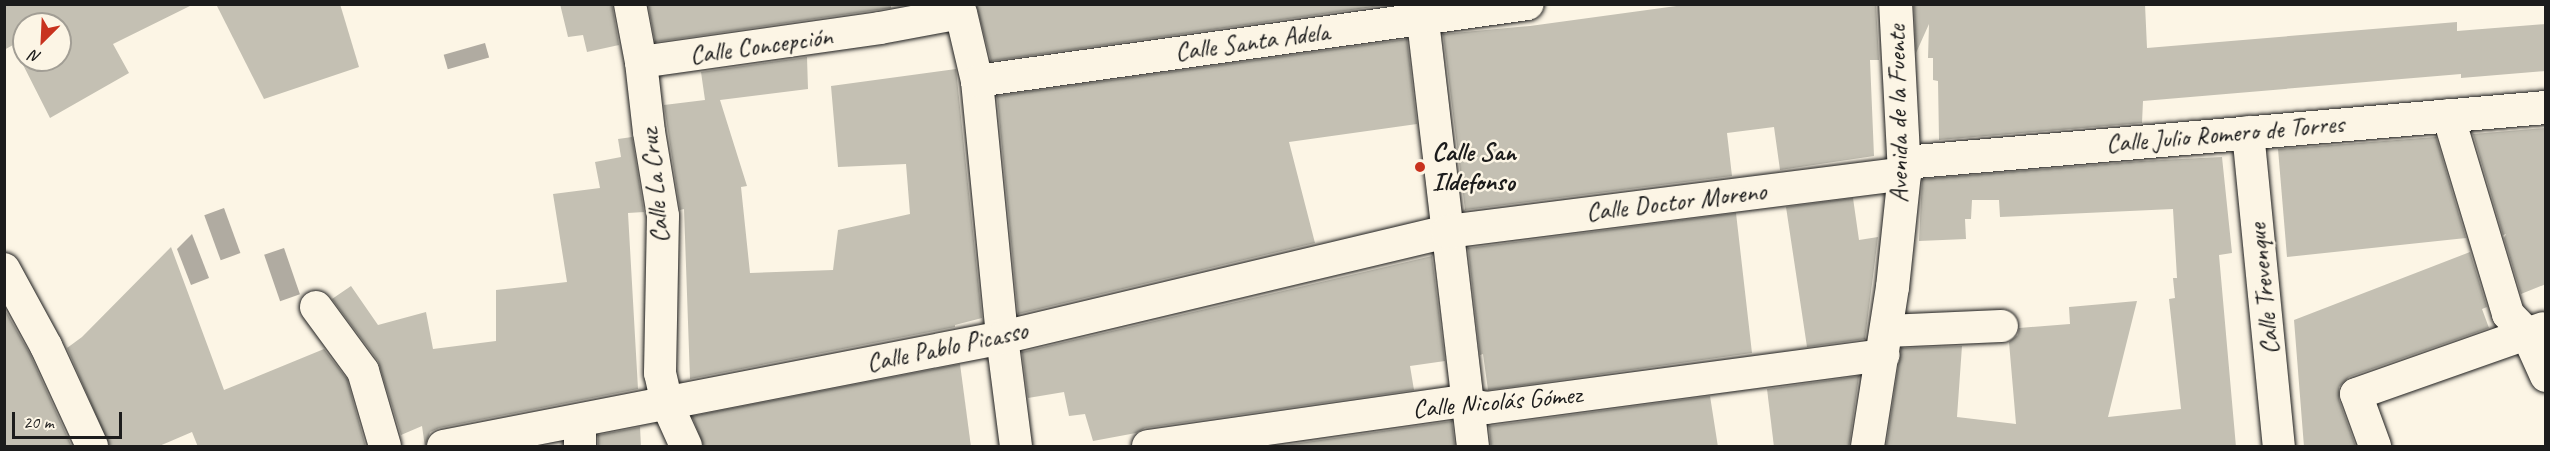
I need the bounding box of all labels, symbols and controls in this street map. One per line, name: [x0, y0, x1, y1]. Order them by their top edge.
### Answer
north arrow: [12, 12, 72, 72]
street label: Calle Santa Adela: [1173, 16, 1331, 68]
street label: Calle Concepción: [688, 21, 834, 71]
street label: Avenida de la Fuente: [1881, 24, 1915, 204]
text: N: [27, 45, 44, 68]
street label: Calle Julio Romero de Torres: [2104, 108, 2346, 160]
street label: Calle La Cruz: [633, 127, 677, 245]
place label: Calle San Ildefonso: [1432, 136, 1516, 198]
marker: Calle San Ildefonso: [1413, 160, 1427, 174]
street label: Calle Doctor Moreno: [1584, 175, 1768, 229]
street label: Calle Trevenque: [2242, 222, 2286, 356]
street label: Calle Pablo Picasso: [863, 315, 1031, 379]
street label: Calle Nicolás Gómez: [1411, 379, 1583, 425]
scale bar: [15, 400, 124, 438]
text: 20 m: [23, 411, 54, 433]

